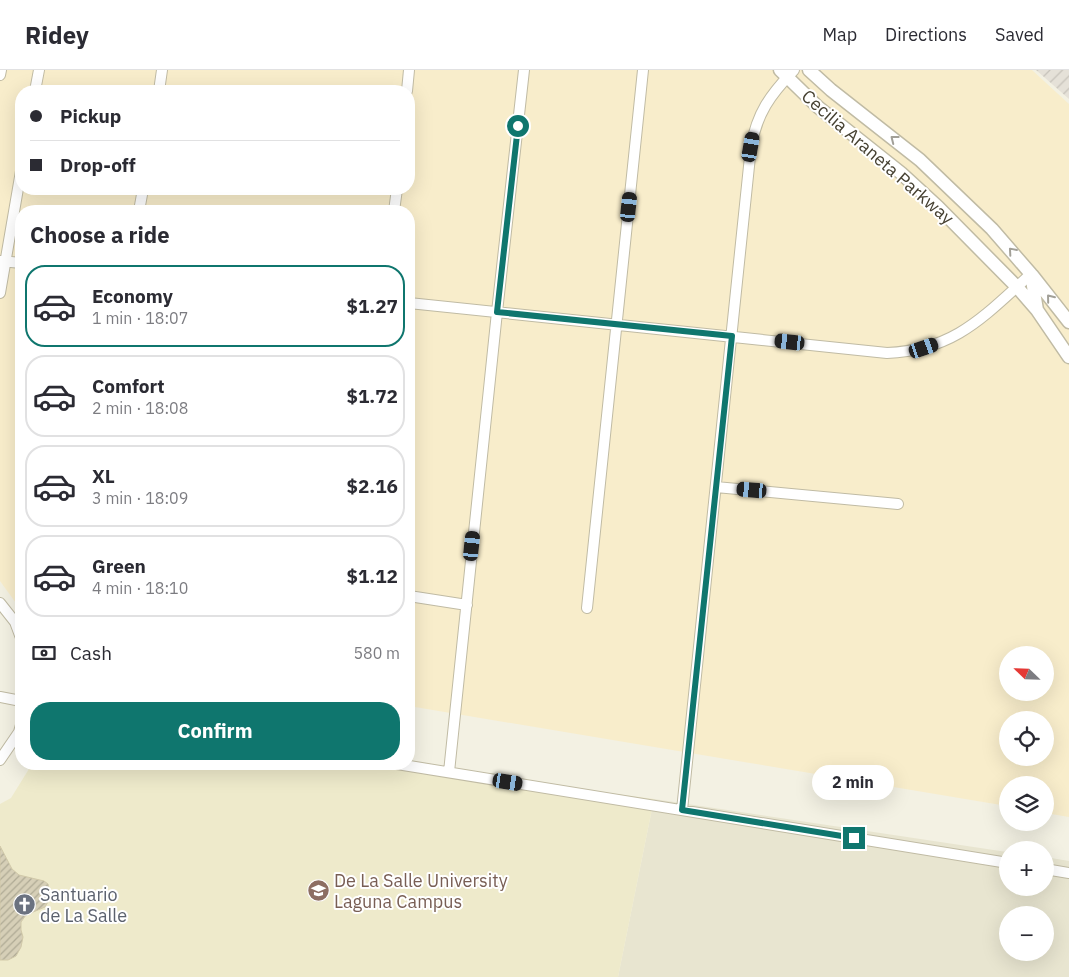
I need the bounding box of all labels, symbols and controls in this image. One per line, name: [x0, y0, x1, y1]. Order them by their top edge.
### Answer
text: Ridey: [25, 19, 89, 51]
text: Map: [822, 23, 857, 46]
text: Directions: [885, 23, 967, 46]
text: Saved: [995, 23, 1044, 46]
street label: Cecilia Araneta Parkway: [797, 85, 959, 229]
text: Pickup: [60, 104, 121, 128]
route start: [507, 115, 529, 137]
car: [741, 131, 760, 163]
one-way arrow: [891, 137, 900, 145]
text: Drop-off: [60, 153, 136, 177]
car: [619, 191, 638, 223]
text: Choose a ride: [30, 220, 170, 249]
one-way arrow: [1009, 248, 1018, 257]
icon: car: [32, 284, 77, 329]
text: Economy: [92, 284, 173, 308]
text: $1.27: [346, 294, 398, 318]
one-way arrow: [1047, 294, 1056, 303]
text: 1 min · 18:07: [92, 308, 188, 328]
car: [774, 333, 805, 351]
car: [907, 336, 940, 360]
icon: car: [32, 374, 77, 419]
text: Comfort: [92, 374, 165, 398]
text: $1.72: [346, 384, 398, 408]
text: 2 min · 18:08: [92, 398, 188, 418]
icon: car: [32, 464, 77, 509]
text: XL: [92, 464, 115, 488]
text: $2.16: [346, 474, 398, 498]
car: [736, 481, 767, 499]
text: 3 min · 18:09: [92, 488, 188, 508]
car: [462, 530, 481, 562]
icon: car: [32, 554, 77, 599]
text: Green: [92, 554, 146, 578]
text: $1.12: [346, 564, 398, 588]
text: 4 min · 18:10: [92, 578, 188, 598]
icon: cash: [30, 639, 58, 667]
text: Cash: [70, 641, 112, 665]
text: 580 m: [353, 643, 400, 663]
north arrow: [999, 646, 1054, 701]
map controls: [999, 646, 1054, 961]
button: Confirm: [30, 702, 400, 760]
button: locate: [999, 711, 1054, 766]
callout: 2 min: [813, 766, 895, 800]
car: [492, 772, 523, 792]
text: 2 min: [832, 772, 874, 792]
button: layers: [999, 776, 1054, 831]
route end: [843, 827, 865, 849]
button: +: [999, 841, 1054, 896]
place label: De La Salle University Laguna Campus: [334, 869, 508, 913]
school or university icon: De La Salle University Laguna Campus: [306, 878, 330, 902]
place label: Santuario de La Salle: [40, 883, 127, 927]
church icon: Santuario de La Salle: [12, 892, 36, 916]
button: −: [999, 906, 1054, 961]

